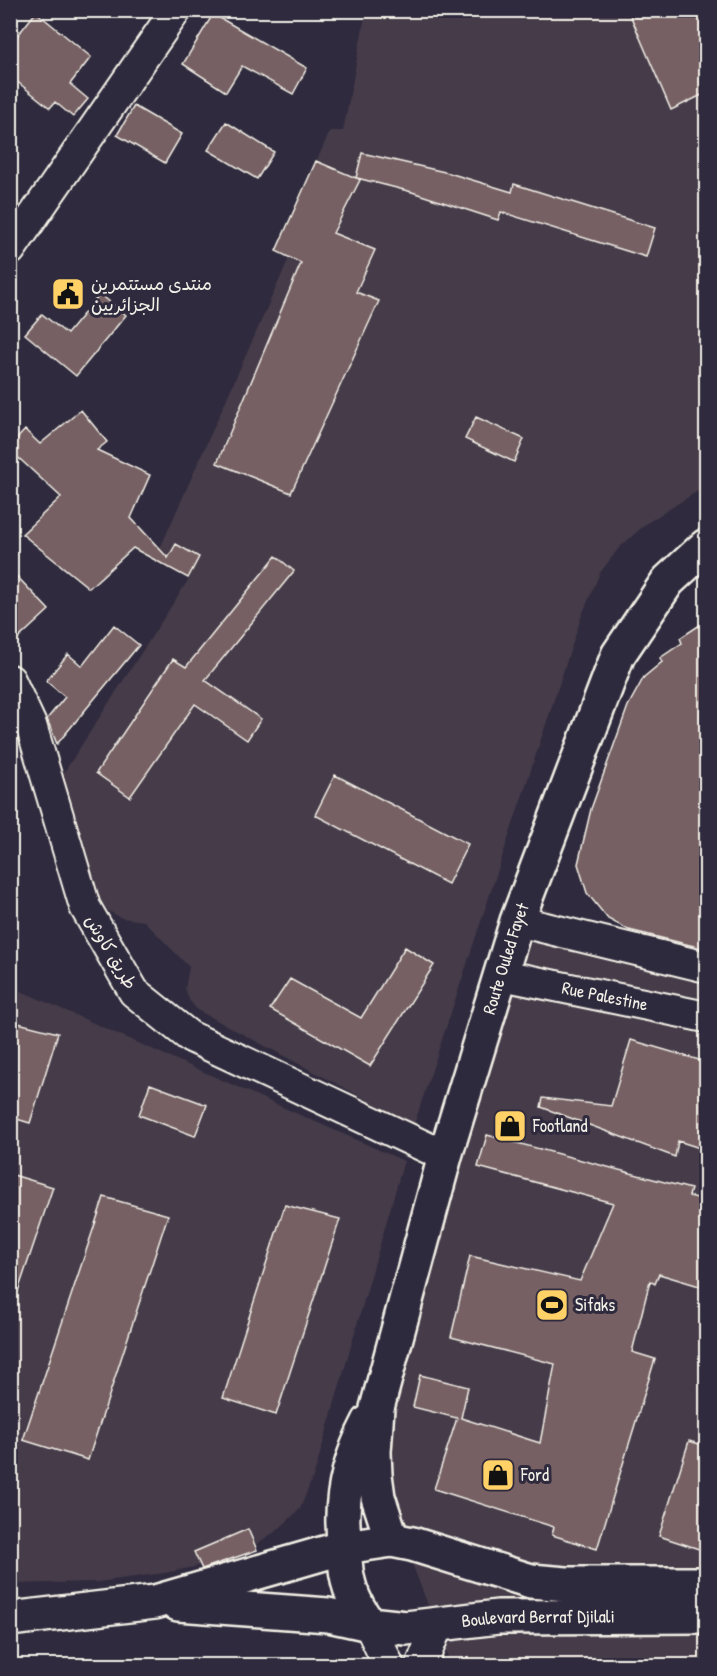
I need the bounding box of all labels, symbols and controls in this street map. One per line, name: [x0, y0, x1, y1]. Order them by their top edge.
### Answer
place label: منتدى مستتمرين الجزائريين: [91, 271, 212, 317]
public building icon: منتدى مستتمرين الجزائريين: [50, 276, 86, 312]
street label: Route Ouled Fayet: [476, 899, 535, 1017]
street label: طريق كاوش: [79, 910, 144, 994]
street label: Rue Palestine: [560, 975, 650, 1017]
shop icon: Footland: [492, 1108, 528, 1144]
place label: Footland: [532, 1113, 587, 1138]
sports icon: Sifaks: [534, 1287, 570, 1323]
place label: Sifaks: [575, 1292, 615, 1317]
shop icon: Ford: [480, 1457, 516, 1493]
place label: Ford: [520, 1462, 549, 1487]
street label: Boulevard Berraf Djilali: [460, 1603, 615, 1633]

